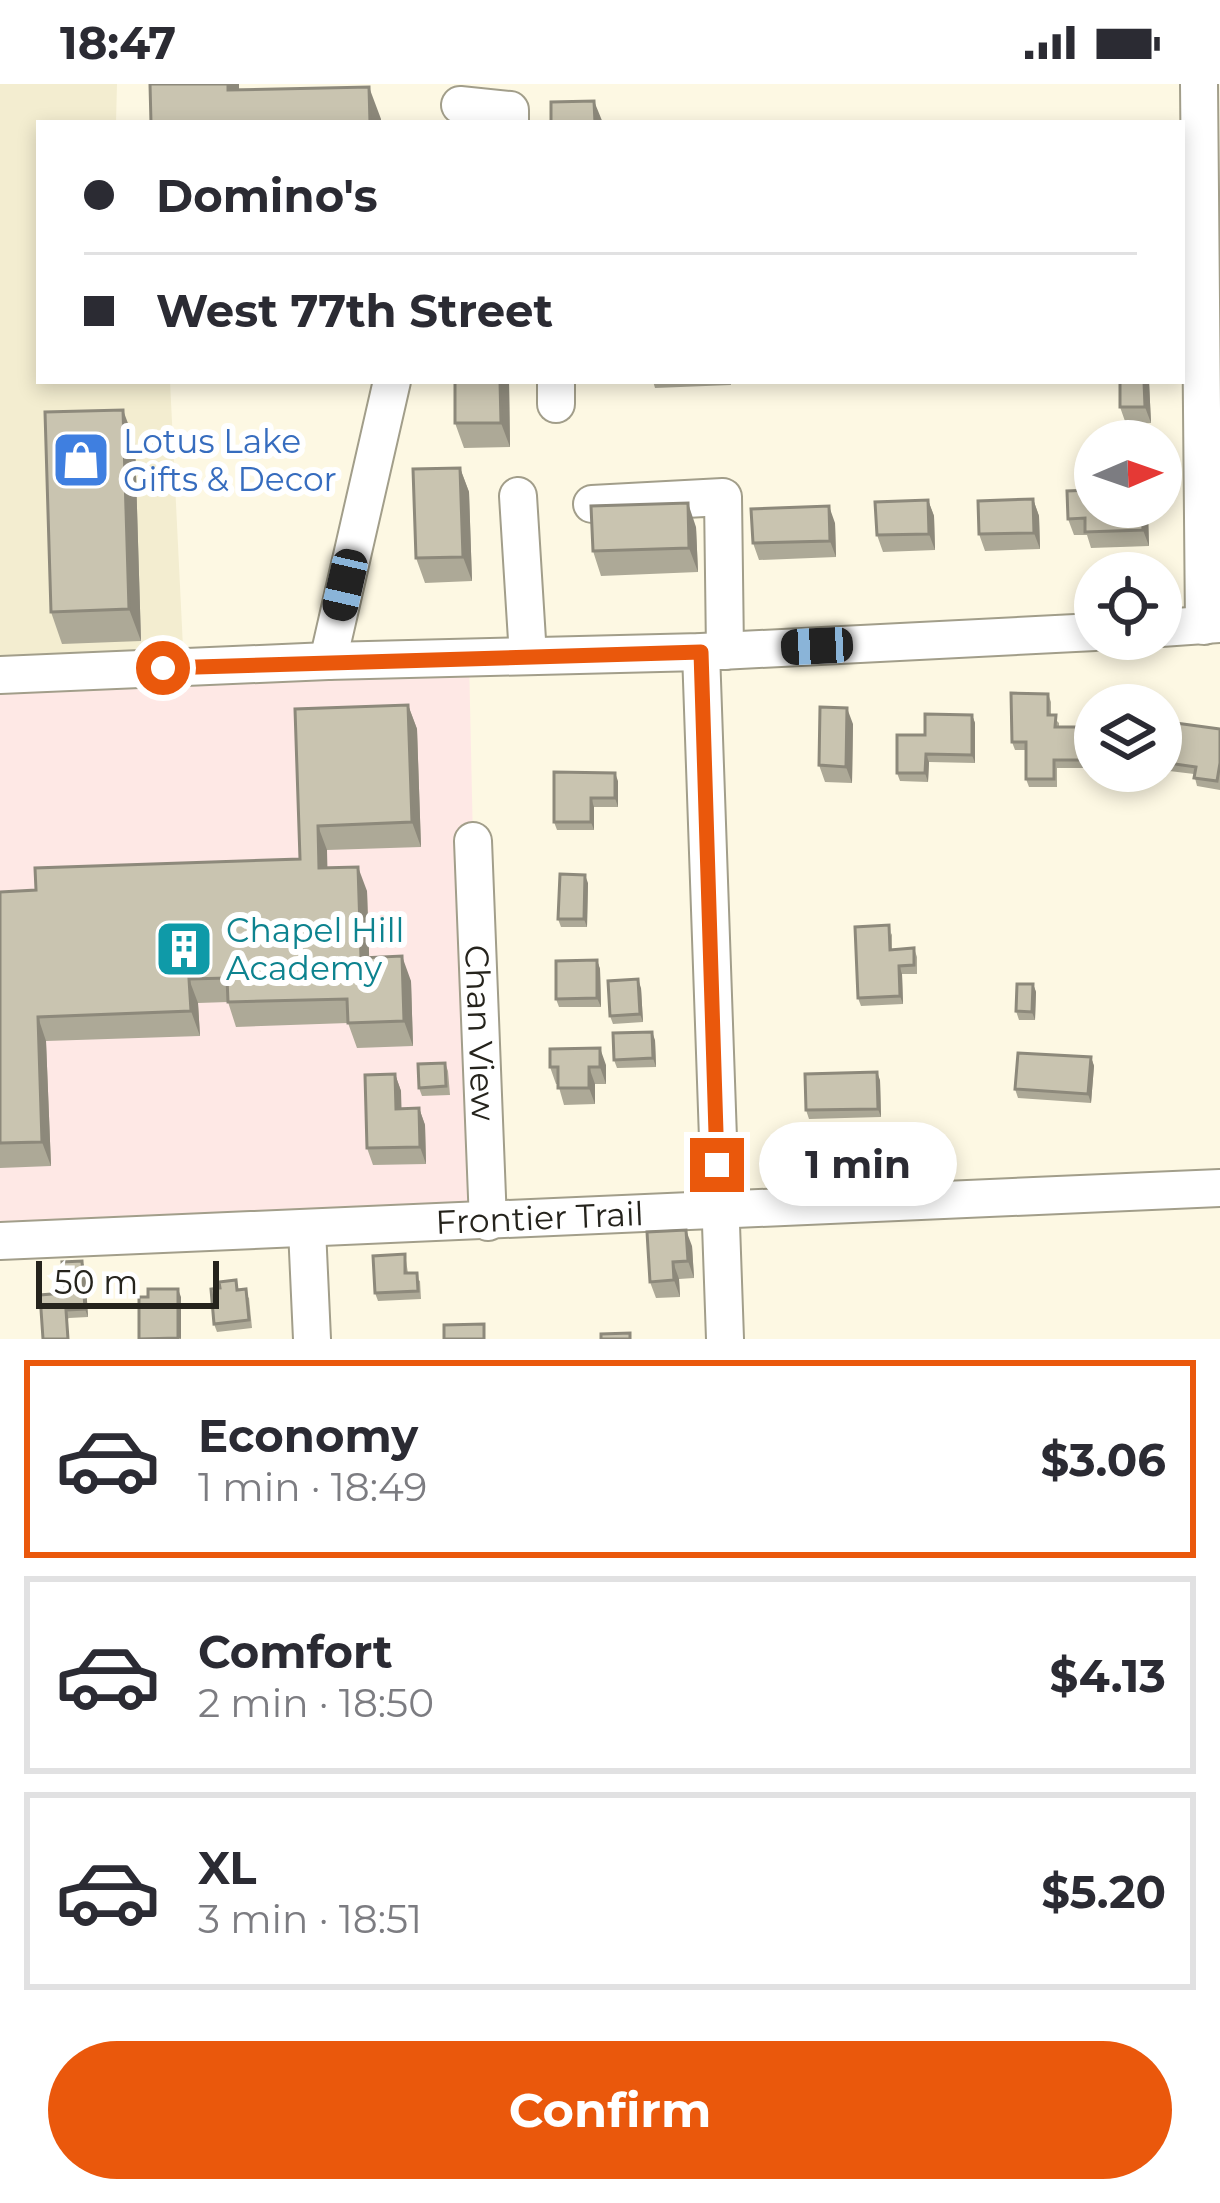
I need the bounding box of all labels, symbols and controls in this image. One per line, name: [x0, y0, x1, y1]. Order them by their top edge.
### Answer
text: 18:47: [60, 15, 176, 70]
text: Domino's: [156, 168, 378, 223]
text: West 77th Street: [156, 283, 553, 338]
north arrow: [1074, 420, 1182, 528]
map controls: [1074, 420, 1182, 792]
place label: Lotus Lake Gifts & Decor: [123, 421, 337, 499]
shop icon: Lotus Lake Gifts & Decor: [50, 429, 112, 491]
car: [319, 546, 371, 624]
button: locate: [1074, 552, 1182, 660]
car: [780, 626, 854, 666]
route start: [136, 641, 190, 695]
button: layers: [1074, 684, 1182, 792]
place label: Chapel Hill Academy: [226, 910, 404, 988]
building icon: Chapel Hill Academy: [153, 918, 215, 980]
street label: Chan View: [457, 944, 504, 1122]
callout: 1 min: [759, 1123, 957, 1207]
route end: [690, 1138, 744, 1192]
text: 1 min: [805, 1140, 911, 1188]
street label: Frontier Trail: [435, 1193, 644, 1242]
scale bar: [36, 1255, 219, 1308]
text: 50 m: [54, 1262, 138, 1302]
icon: car: [54, 1405, 162, 1513]
text: Economy: [198, 1408, 418, 1463]
text: $3.06: [1040, 1432, 1166, 1487]
text: 1 min · 18:49: [198, 1463, 427, 1511]
icon: car: [54, 1621, 162, 1729]
text: Comfort: [198, 1624, 393, 1679]
text: $4.13: [1050, 1648, 1166, 1703]
text: 2 min · 18:50: [198, 1679, 434, 1727]
icon: car: [54, 1837, 162, 1945]
text: XL: [198, 1840, 256, 1895]
text: $5.20: [1041, 1864, 1166, 1919]
text: 3 min · 18:51: [198, 1895, 422, 1943]
button: Confirm: [48, 2041, 1172, 2179]

